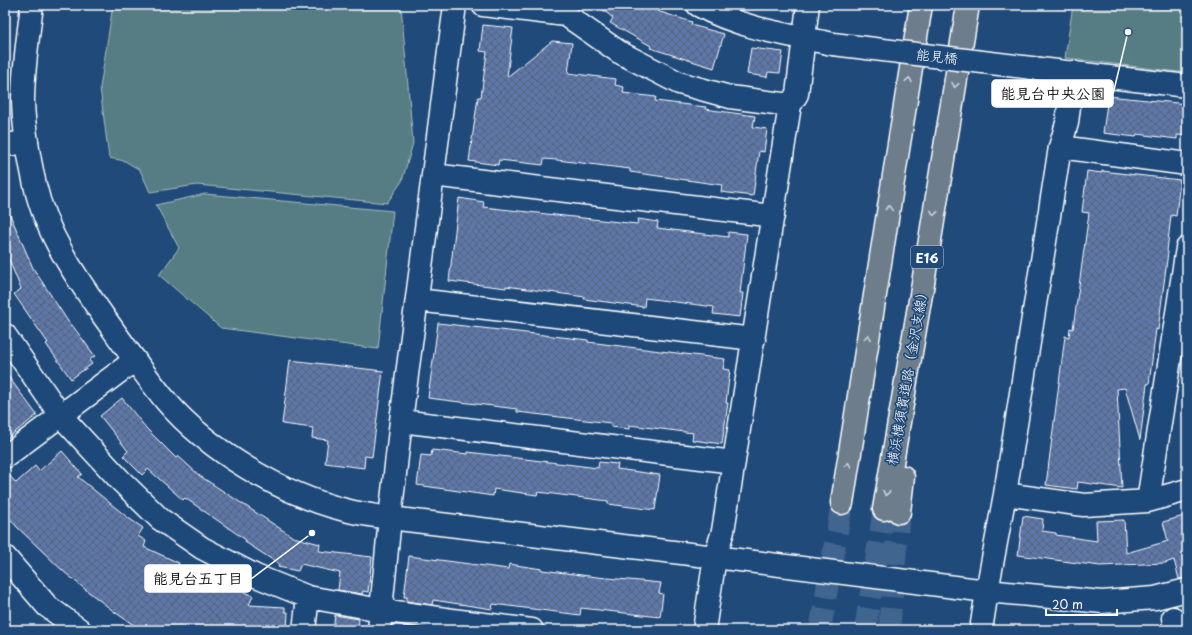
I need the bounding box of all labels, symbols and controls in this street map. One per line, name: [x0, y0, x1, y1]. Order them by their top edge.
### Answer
street label: 能見橋: [915, 43, 959, 69]
one-way arrow: [905, 77, 913, 83]
callout: 能見台中央公園: [992, 80, 1113, 107]
text: 能見台中央公園: [1000, 81, 1106, 104]
one-way arrow: [951, 82, 960, 88]
one-way arrow: [884, 205, 893, 211]
one-way arrow: [930, 210, 939, 216]
road number: E16: [911, 246, 943, 268]
street label: 横浜横須賀道路（金沢支線）: [881, 284, 933, 466]
one-way arrow: [864, 334, 872, 340]
one-way arrow: [843, 462, 852, 468]
one-way arrow: [883, 490, 891, 496]
callout: 能見台五丁目: [145, 565, 251, 592]
text: 能見台五丁目: [153, 566, 243, 589]
scale bar: [1046, 591, 1117, 617]
text: 20 m: [1052, 595, 1083, 613]

